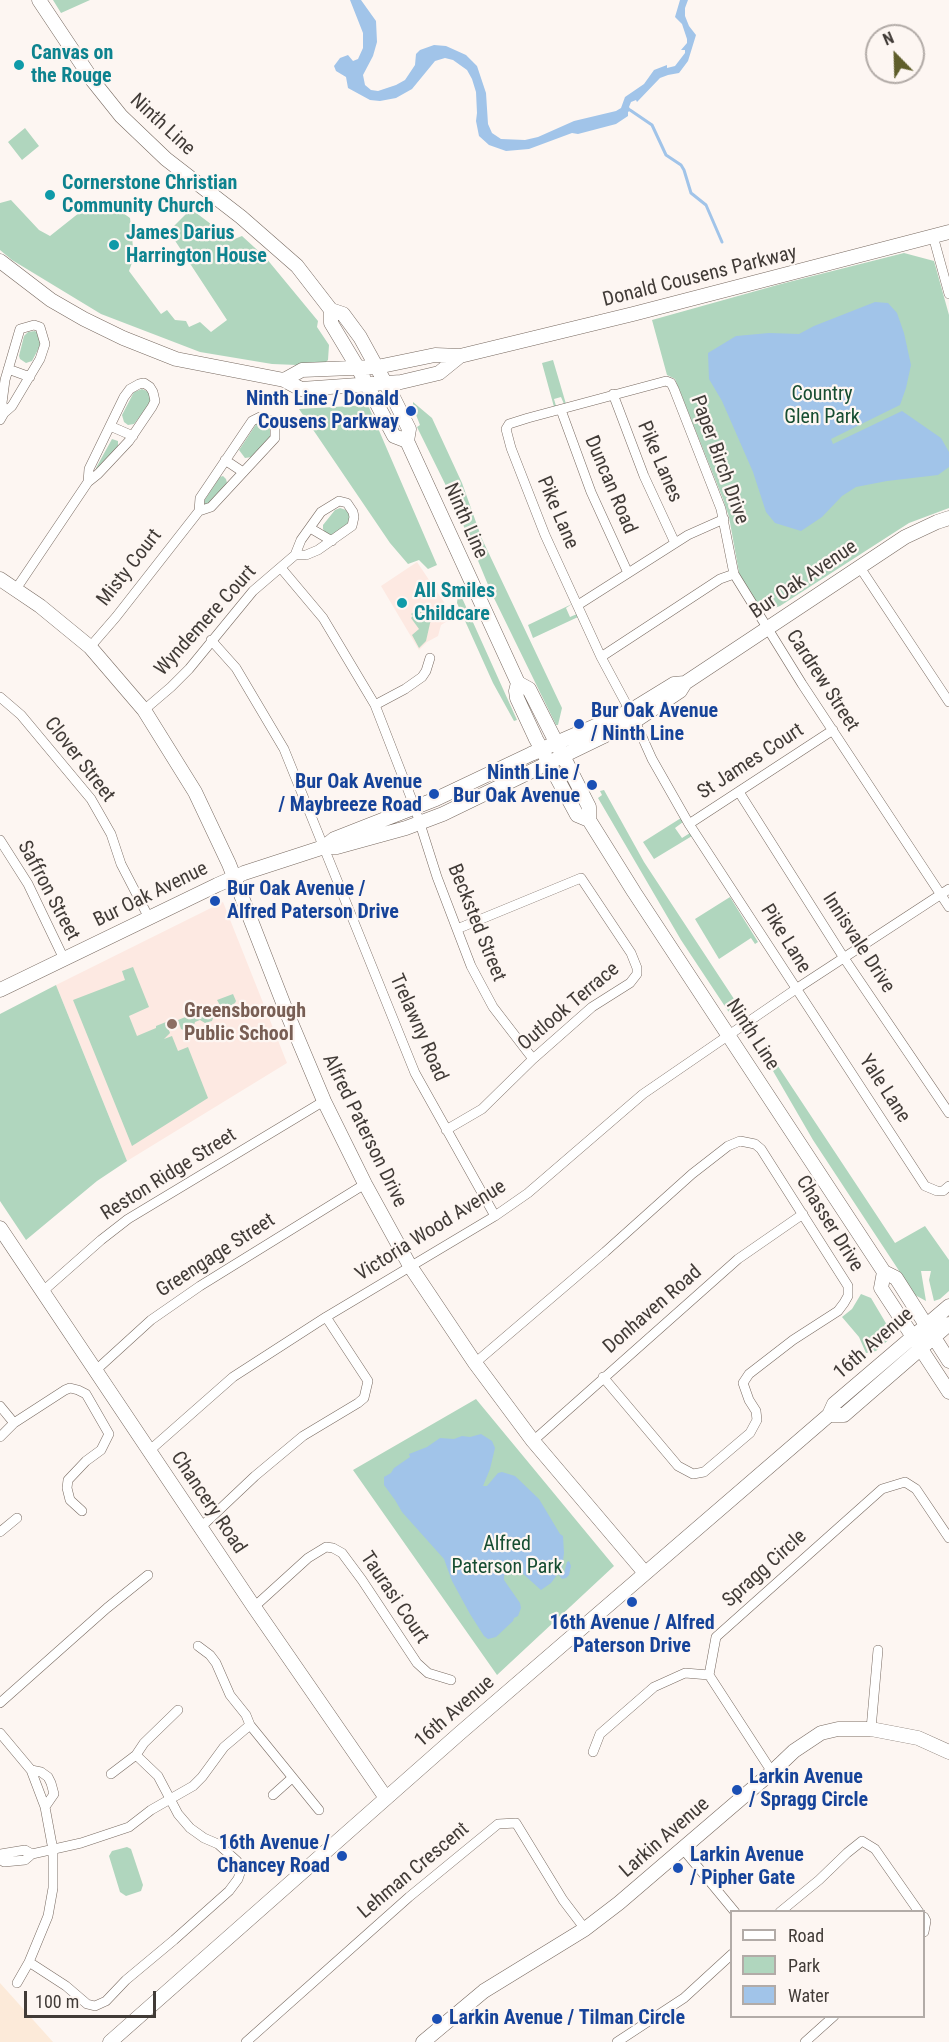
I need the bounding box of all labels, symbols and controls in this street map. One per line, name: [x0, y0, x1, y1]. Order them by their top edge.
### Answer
north arrow: [865, 24, 925, 84]
text: N: [880, 28, 897, 49]
place label: Canvas on the Rouge: [31, 42, 113, 89]
marker: Canvas on the Rouge: [12, 58, 26, 72]
street label: Ninth Line: [125, 89, 199, 161]
place label: Cornerstone Christian Community Church: [62, 172, 237, 219]
marker: Cornerstone Christian Community Church: [43, 188, 57, 202]
place label: James Darius Harrington House: [126, 222, 267, 269]
marker: James Darius Harrington House: [107, 238, 121, 252]
street label: Donald Cousens Parkway: [600, 241, 800, 313]
park label: Country Glen Park: [784, 383, 860, 430]
place label: Ninth Line / Donald Cousens Parkway: [246, 388, 399, 435]
street label: Paper Birch Drive: [685, 392, 753, 528]
marker: Ninth Line / Donald Cousens Parkway: [404, 404, 418, 418]
street label: Pike Lanes: [631, 418, 687, 506]
street label: Duncan Road: [579, 432, 641, 538]
street label: Pike Lane: [531, 473, 583, 553]
street label: Ninth Line: [438, 480, 492, 562]
street label: Misty Court: [92, 525, 168, 611]
street label: Bur Oak Avenue: [746, 535, 862, 625]
street label: Wyndemere Court: [150, 561, 262, 681]
place label: All Smiles Childcare: [414, 580, 495, 627]
marker: All Smiles Childcare: [395, 596, 409, 610]
street label: Cardrew Street: [780, 626, 864, 736]
place label: Bur Oak Avenue / Ninth Line: [591, 700, 718, 747]
street label: Clover Street: [38, 713, 120, 807]
marker: Bur Oak Avenue / Ninth Line: [572, 717, 586, 731]
street label: St James Court: [693, 719, 809, 805]
place label: Ninth Line / Bur Oak Avenue: [453, 762, 580, 809]
place label: Bur Oak Avenue / Maybreeze Road: [279, 771, 422, 818]
marker: Ninth Line / Bur Oak Avenue: [585, 778, 599, 792]
marker: Bur Oak Avenue / Maybreeze Road: [427, 787, 441, 801]
street label: Saffron Street: [12, 837, 84, 945]
street label: Bur Oak Avenue: [90, 857, 212, 933]
street label: Becksted Street: [442, 861, 510, 985]
place label: Bur Oak Avenue / Alfred Paterson Drive: [227, 878, 399, 925]
street label: Innisvale Drive: [817, 888, 899, 998]
marker: Bur Oak Avenue / Alfred Paterson Drive: [208, 894, 222, 908]
street label: Pike Lane: [755, 900, 815, 978]
street label: Outlook Terrace: [514, 958, 624, 1056]
street label: Trelawny Road: [384, 971, 452, 1085]
street label: Ninth Line: [720, 995, 784, 1075]
place label: Greensborough Public School: [184, 1000, 306, 1047]
marker: Greensborough Public School: [165, 1017, 179, 1031]
street label: Alfred Paterson Drive: [316, 1050, 412, 1212]
street label: Yale Lane: [853, 1051, 915, 1127]
street label: Reston Ridge Street: [97, 1124, 241, 1226]
street label: Chasser Drive: [790, 1172, 868, 1276]
street label: Victoria Wood Avenue: [351, 1175, 511, 1287]
street label: Greengage Street: [152, 1209, 280, 1303]
street label: Donhaven Road: [599, 1261, 707, 1359]
street label: 16th Avenue: [829, 1303, 919, 1385]
street label: Chancery Road: [165, 1447, 251, 1559]
street label: Spragg Circle: [718, 1525, 812, 1613]
park label: Alfred Paterson Park: [451, 1533, 563, 1580]
street label: Taurasi Court: [355, 1547, 433, 1649]
marker: 16th Avenue / Alfred Paterson Drive: [625, 1595, 639, 1609]
place label: 16th Avenue / Alfred Paterson Drive: [549, 1612, 715, 1659]
street label: 16th Avenue: [410, 1671, 500, 1753]
place label: Larkin Avenue / Spragg Circle: [749, 1766, 868, 1813]
marker: Larkin Avenue / Spragg Circle: [730, 1783, 744, 1797]
street label: Larkin Avenue: [615, 1793, 715, 1883]
street label: Lehman Crescent: [354, 1818, 474, 1924]
place label: 16th Avenue / Chancey Road: [217, 1832, 330, 1879]
place label: Larkin Avenue / Pipher Gate: [690, 1844, 804, 1891]
marker: 16th Avenue / Chancey Road: [335, 1849, 349, 1863]
marker: Larkin Avenue / Pipher Gate: [671, 1861, 685, 1875]
legend: [730, 1910, 925, 2018]
text: Road: [788, 1925, 824, 1946]
text: Park: [788, 1955, 820, 1976]
scale bar: [27, 1979, 159, 2017]
text: Water: [788, 1985, 829, 2006]
text: 100 m: [35, 1991, 79, 2012]
place label: Larkin Avenue / Tilman Circle: [449, 2007, 685, 2031]
marker: Larkin Avenue / Tilman Circle: [430, 2012, 444, 2026]

